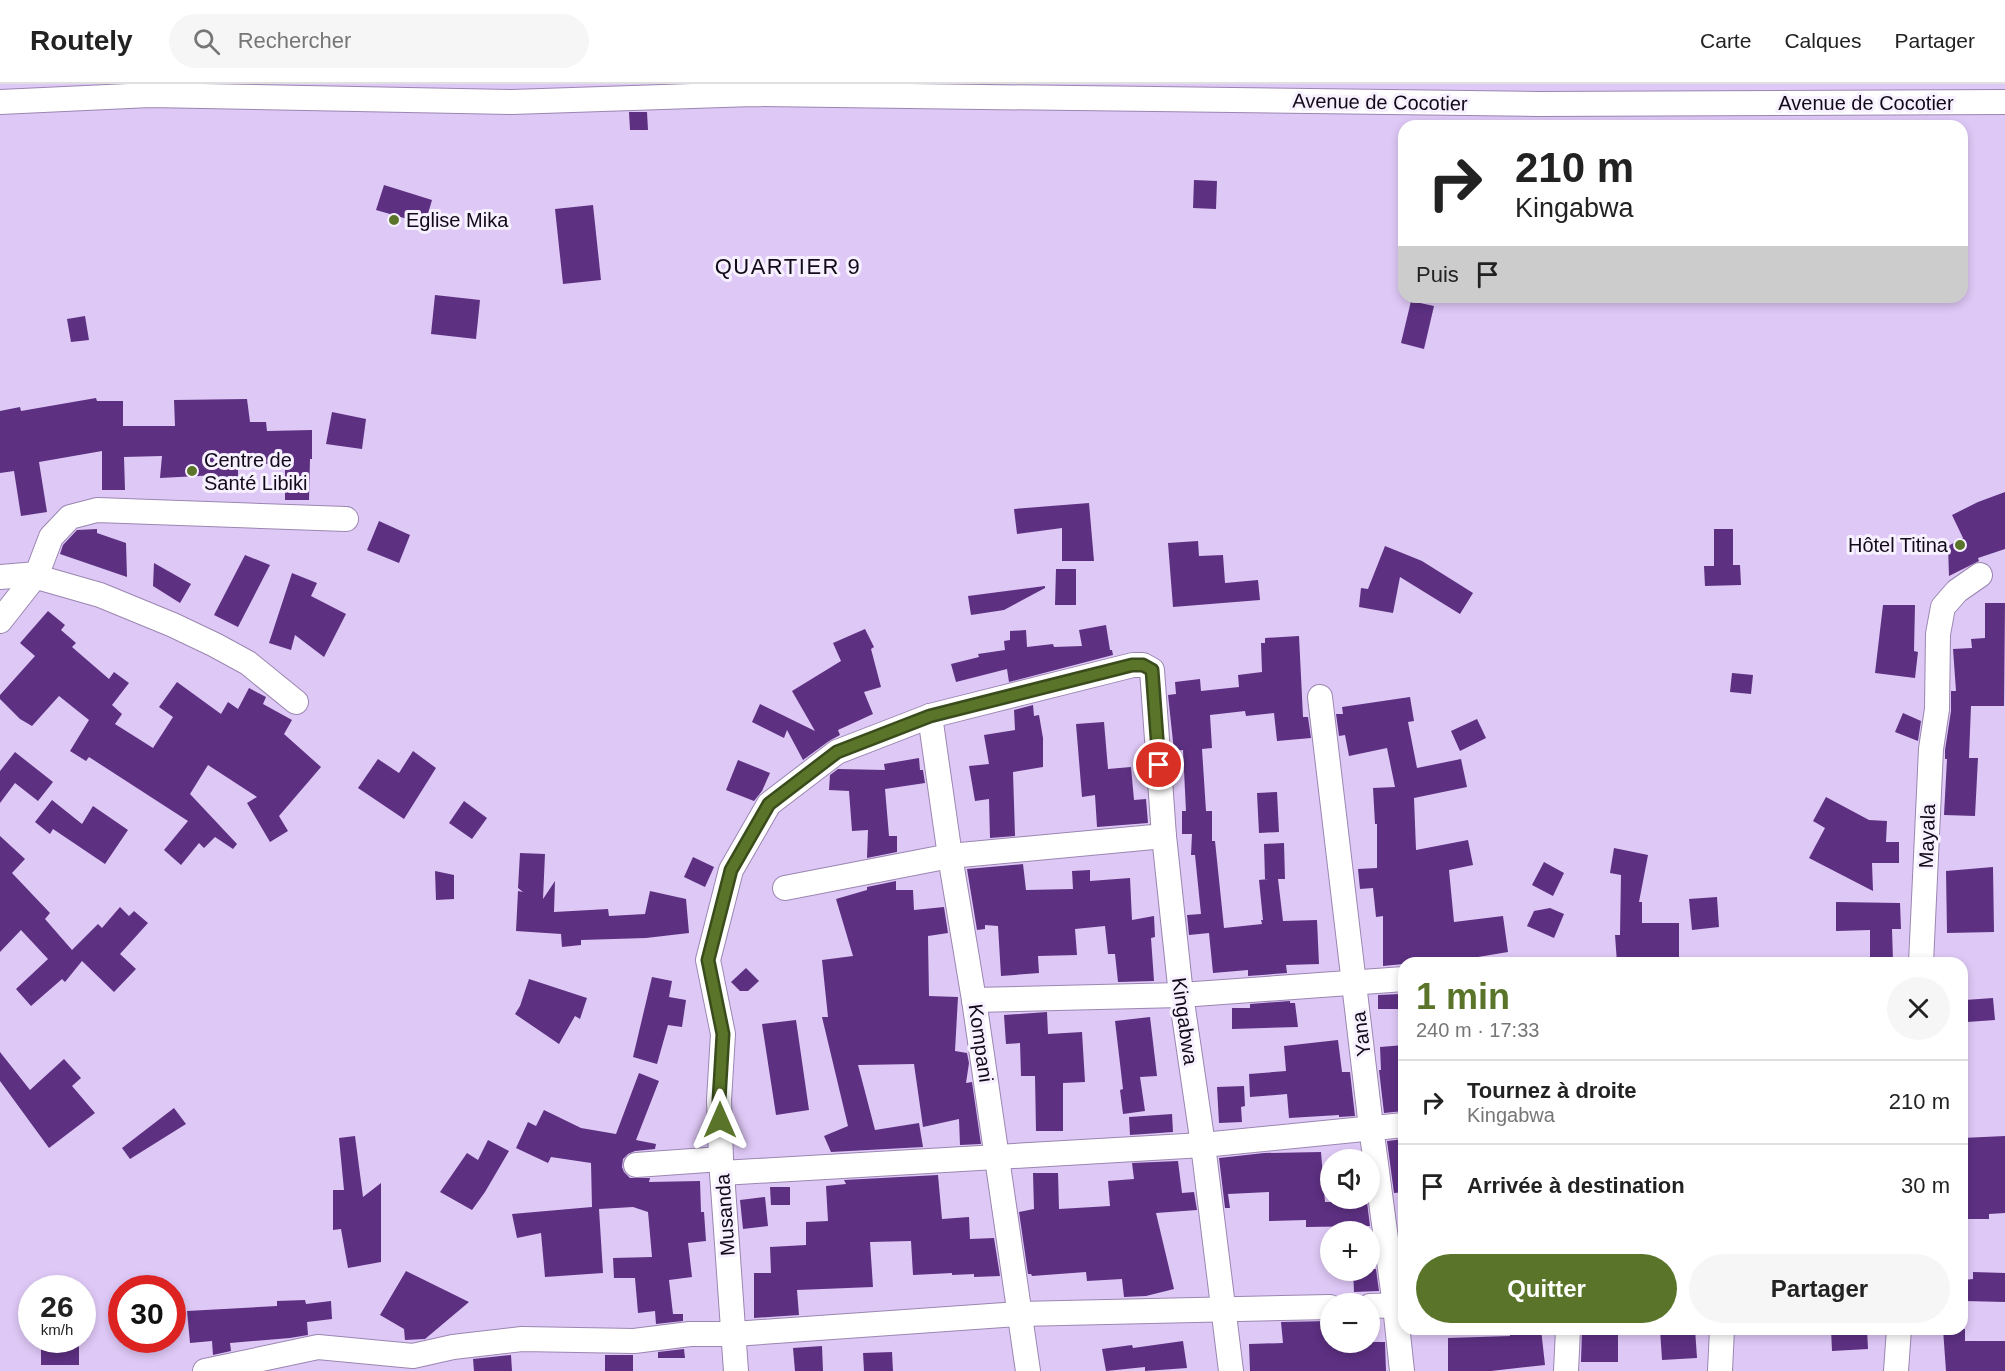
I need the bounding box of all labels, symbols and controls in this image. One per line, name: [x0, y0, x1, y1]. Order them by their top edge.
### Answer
search box: [169, 14, 589, 68]
text: Routely: [30, 25, 133, 56]
icon: search: [190, 25, 223, 58]
text: Rechercher: [238, 28, 351, 53]
text: Carte: [1700, 29, 1751, 52]
text: Calques: [1784, 29, 1861, 52]
text: Partager: [1894, 29, 1975, 52]
street label: Avenue de Cocotier: [1292, 89, 1468, 115]
street label: Avenue de Cocotier: [1778, 92, 1954, 114]
icon: right: [1416, 144, 1494, 222]
text: 210 m: [1515, 144, 1634, 191]
text: Kingabwa: [1515, 193, 1634, 223]
place label: Eglise Mika: [406, 209, 509, 231]
marker: Eglise Mika: [387, 213, 401, 227]
district label: QUARTIER 9: [715, 254, 861, 279]
icon: arrive: [1471, 258, 1504, 291]
text: Puis: [1416, 262, 1459, 287]
place label: Centre de Santé Libiki: [204, 449, 307, 494]
marker: Centre de Santé Libiki: [185, 464, 199, 478]
place label: Hôtel Titina: [1848, 534, 1949, 556]
marker: Hôtel Titina: [1953, 538, 1967, 552]
pin: [1133, 739, 1184, 790]
icon: arrive: [1142, 748, 1175, 781]
street label: Mayala: [1915, 803, 1939, 869]
street label: Kingabwa: [1168, 976, 1202, 1067]
text: 1 min: [1416, 976, 1510, 1017]
button: close: [1887, 977, 1950, 1040]
street label: Kompani: [965, 1002, 997, 1084]
street label: Yana: [1347, 1009, 1375, 1058]
text: 240 m · 17:33: [1416, 1019, 1539, 1041]
text: Tournez à droite: [1467, 1078, 1637, 1103]
icon: right: [1416, 1086, 1449, 1119]
position arrow: [688, 1088, 752, 1152]
text: 210 m: [1889, 1089, 1950, 1114]
text: Kingabwa: [1467, 1104, 1555, 1126]
map controls: [1320, 1149, 1380, 1353]
button: sound: [1320, 1149, 1380, 1209]
icon: arrive: [1416, 1170, 1449, 1203]
street label: Musanda: [711, 1172, 739, 1257]
text: Arrivée à destination: [1467, 1173, 1685, 1198]
text: 30 m: [1901, 1173, 1950, 1198]
button: +: [1320, 1221, 1380, 1281]
button: Quitter: [1416, 1254, 1677, 1323]
button: Partager: [1689, 1254, 1950, 1323]
speed limit sign: 30: [108, 1275, 186, 1353]
text: 26: [40, 1290, 74, 1323]
button: −: [1320, 1293, 1380, 1353]
text: km/h: [41, 1321, 73, 1338]

